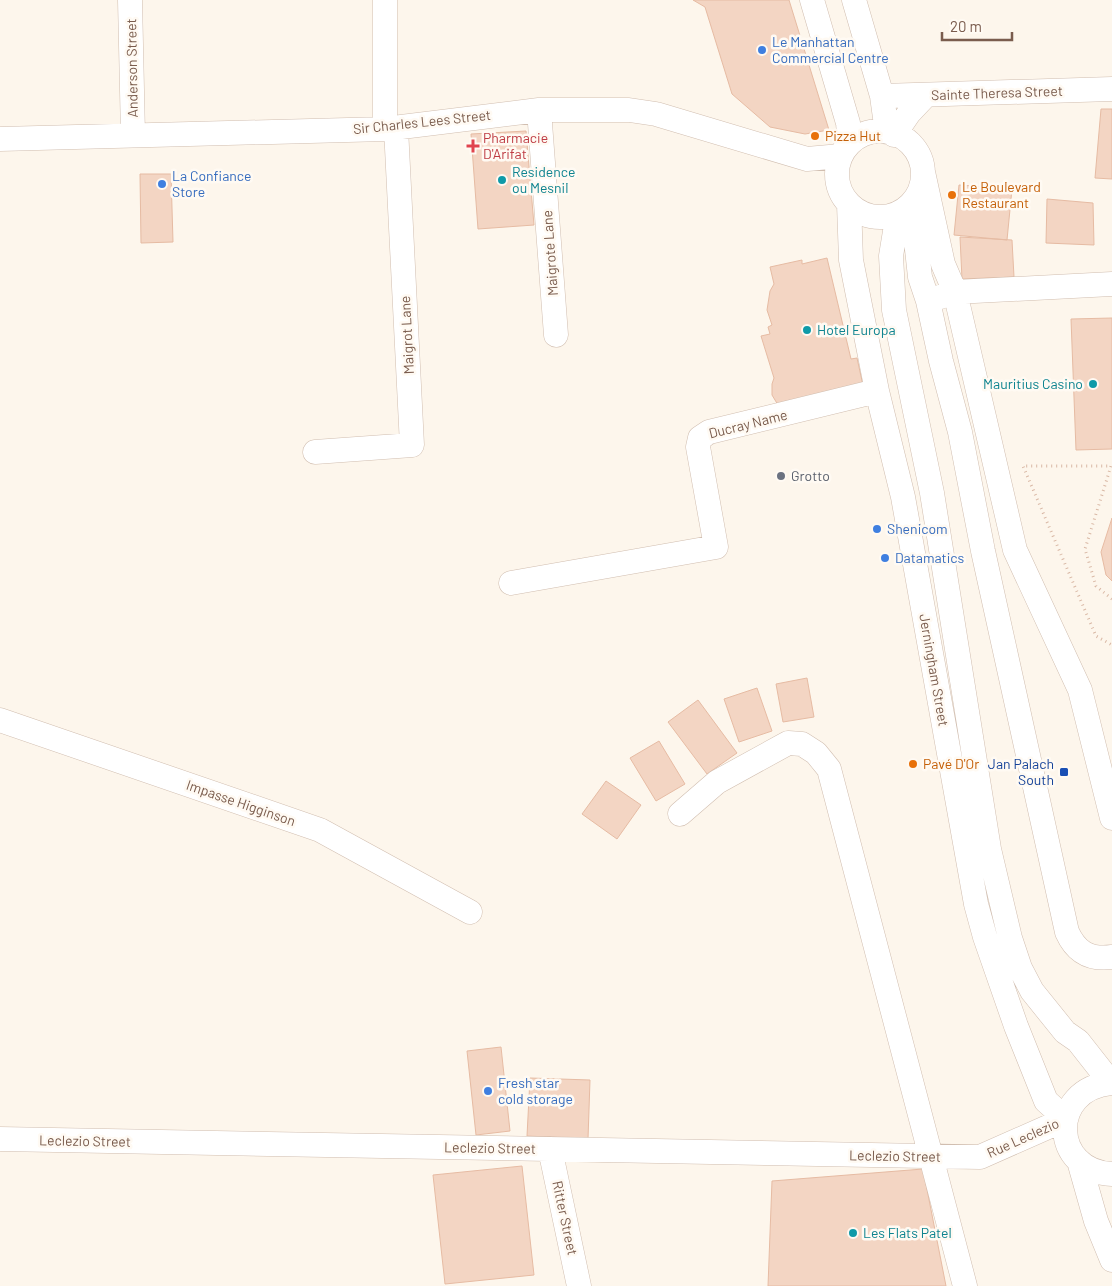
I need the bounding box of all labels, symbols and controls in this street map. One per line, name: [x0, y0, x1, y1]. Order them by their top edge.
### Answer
scale bar: [942, 10, 1012, 42]
text: 20 m: [950, 17, 982, 35]
street label: Anderson Street: [122, 18, 141, 118]
place label: Le Manhattan Commercial Centre: [772, 33, 889, 66]
marker: Le Manhattan Commercial Centre: [756, 44, 768, 56]
street label: Sainte Theresa Street: [931, 82, 1063, 103]
street label: Sir Charles Lees Street: [352, 106, 492, 137]
place label: Pizza Hut: [825, 127, 881, 144]
place label: Pharmacie D'Arifat: [483, 129, 548, 162]
marker: Pizza Hut: [809, 130, 821, 142]
marker: Pharmacie D'Arifat: [467, 140, 479, 152]
place label: Residence ou Mesnil: [512, 163, 575, 196]
place label: La Confiance Store: [172, 167, 251, 200]
marker: Residence ou Mesnil: [496, 174, 508, 186]
marker: La Confiance Store: [156, 178, 168, 190]
place label: Le Boulevard Restaurant: [962, 178, 1041, 211]
marker: Le Boulevard Restaurant: [946, 189, 958, 201]
street label: Maigrote Lane: [538, 210, 561, 297]
street label: Maigrot Lane: [396, 295, 417, 375]
place label: Hotel Europa: [817, 321, 896, 338]
marker: Hotel Europa: [801, 324, 813, 336]
place label: Mauritius Casino: [983, 375, 1083, 392]
marker: Mauritius Casino: [1087, 378, 1099, 390]
street label: Ducray Name: [707, 406, 789, 441]
place label: Grotto: [791, 467, 830, 484]
marker: Grotto: [775, 470, 787, 482]
place label: Shenicom: [887, 520, 948, 537]
marker: Shenicom: [871, 523, 883, 535]
place label: Datamatics: [895, 549, 965, 566]
marker: Datamatics: [879, 552, 891, 564]
street label: Jerningham Street: [916, 612, 953, 728]
place label: Pavé D'Or: [923, 755, 979, 772]
place label: Jan Palach South: [988, 755, 1054, 788]
marker: Pavé D'Or: [907, 758, 919, 770]
marker: Jan Palach South: [1058, 766, 1070, 778]
street label: Impasse Higginson: [184, 776, 298, 829]
place label: Fresh star cold storage: [498, 1074, 573, 1107]
marker: Fresh star cold storage: [482, 1085, 494, 1097]
street label: Rue Leclezio: [984, 1114, 1061, 1161]
street label: Leclezio Street: [39, 1131, 131, 1150]
street label: Leclezio Street: [444, 1138, 536, 1157]
street label: Leclezio Street: [849, 1146, 941, 1165]
street label: Ritter Street: [549, 1179, 582, 1257]
place label: Les Flats Patel: [863, 1224, 952, 1241]
marker: Les Flats Patel: [847, 1227, 859, 1239]

